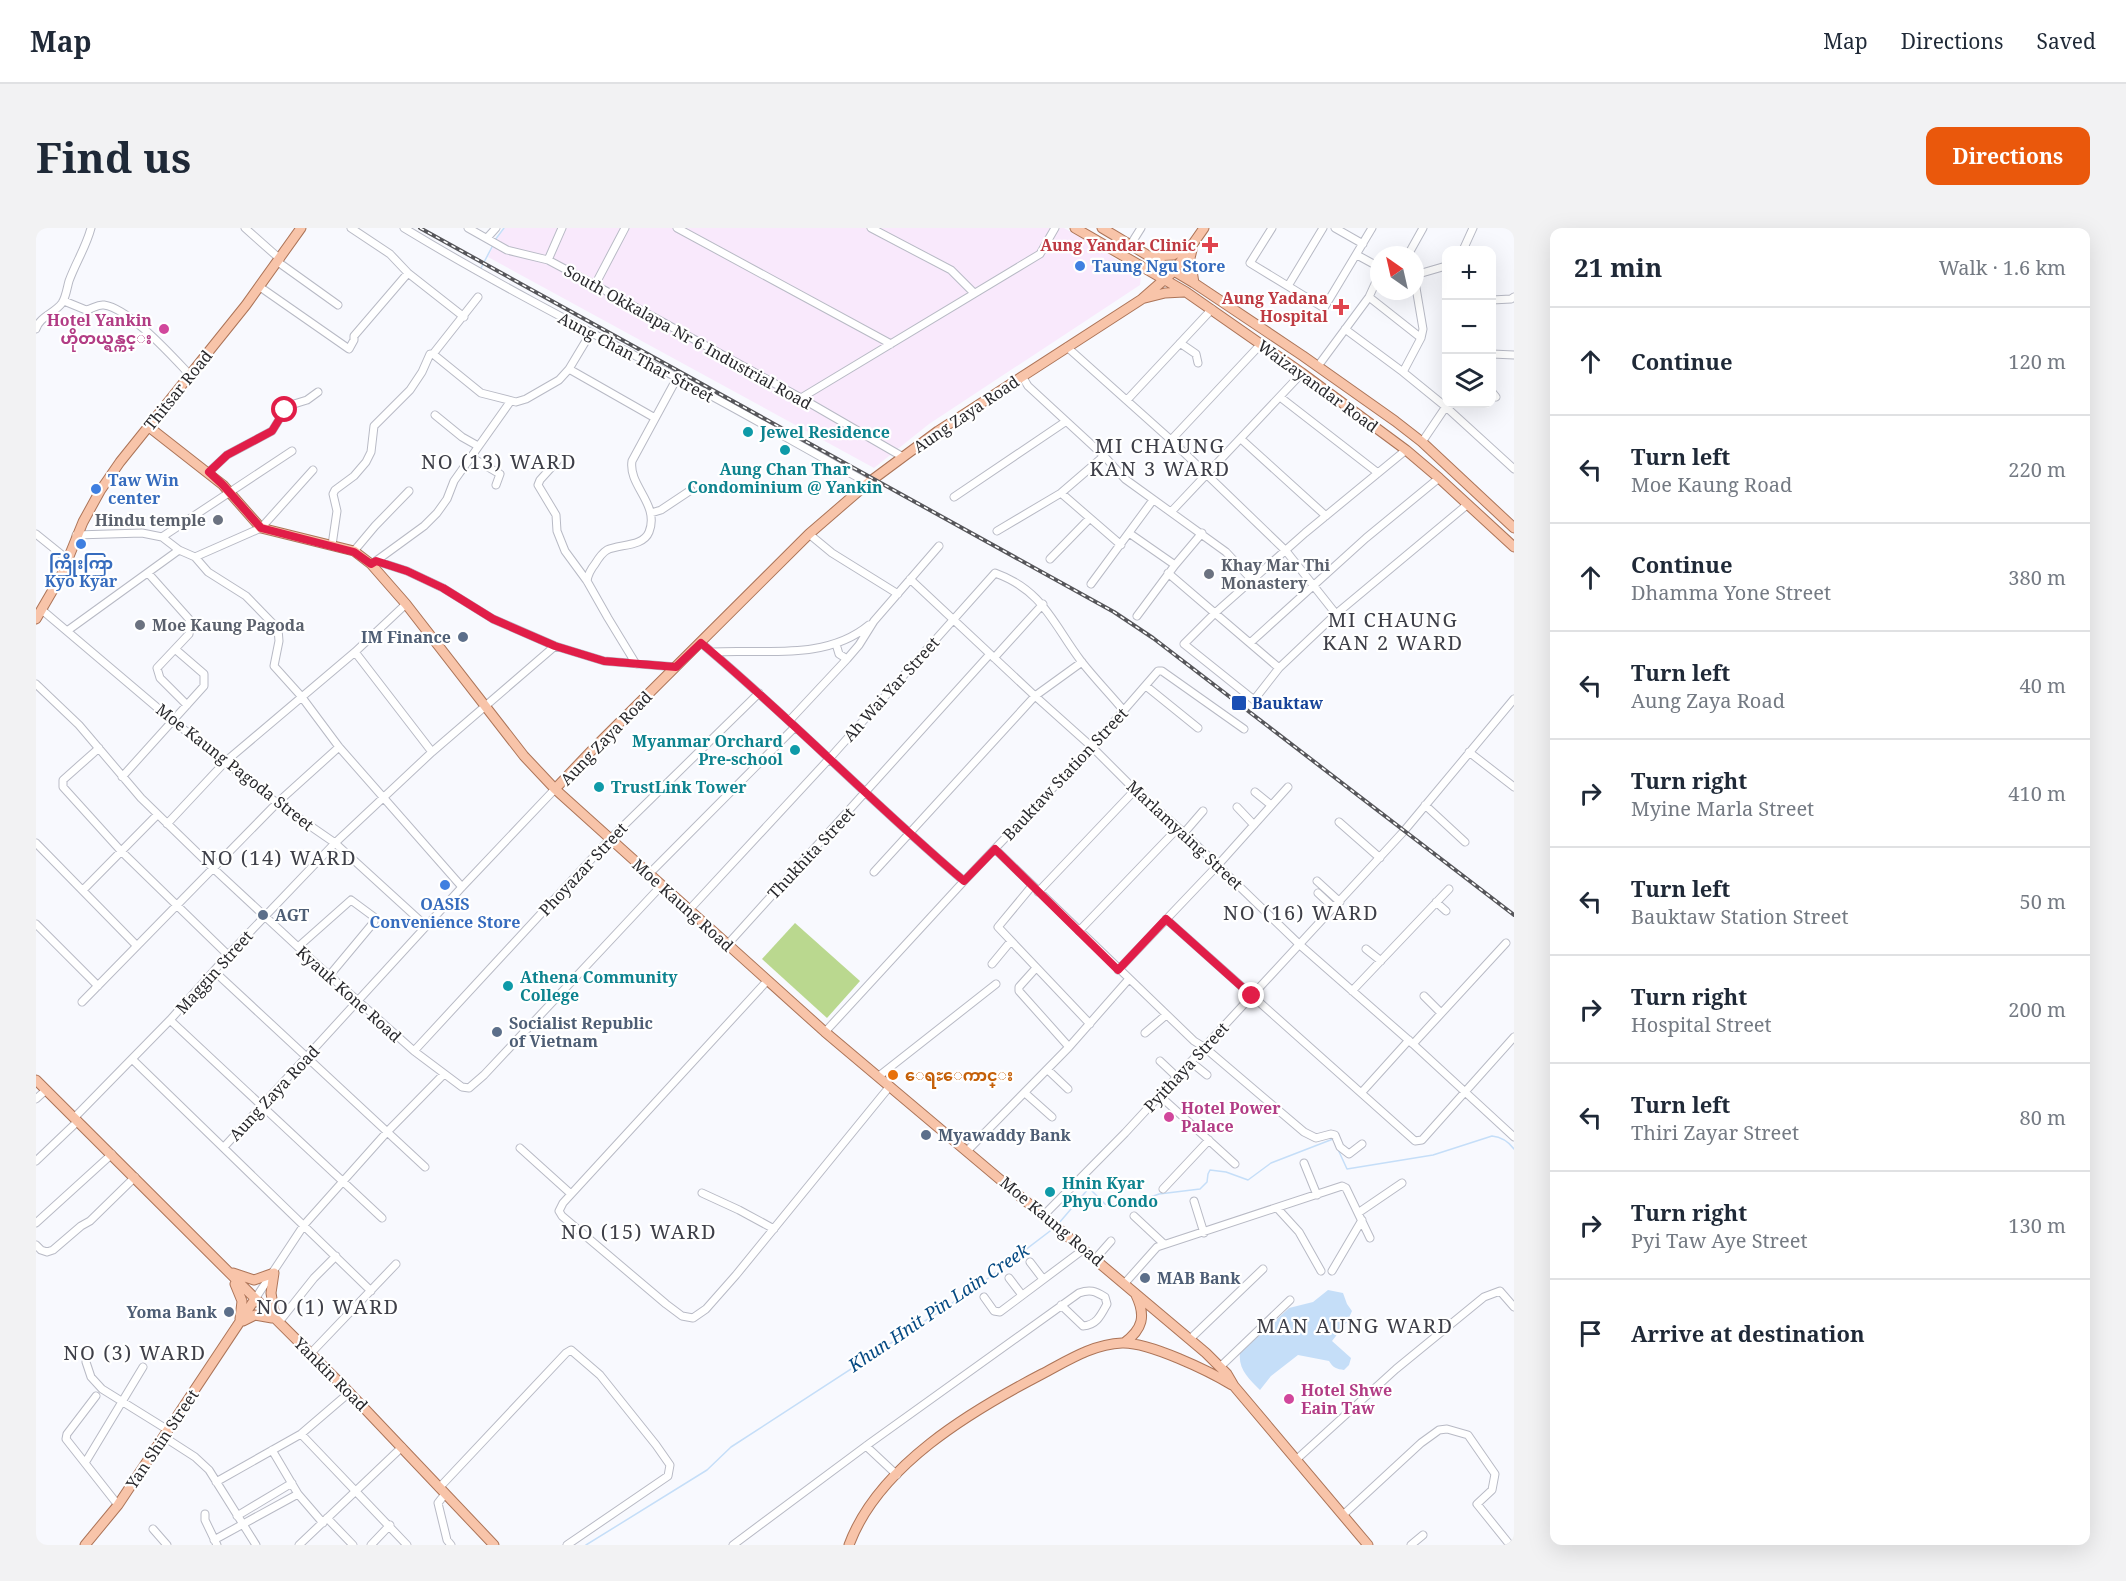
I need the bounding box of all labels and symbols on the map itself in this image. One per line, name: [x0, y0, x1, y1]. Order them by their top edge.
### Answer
place label: Aung Yandar Clinic: [1040, 234, 1196, 256]
marker: Aung Yandar Clinic: [1201, 236, 1219, 254]
north arrow: [1370, 246, 1424, 300]
place label: Taung Ngu Store: [1092, 255, 1226, 277]
marker: Taung Ngu Store: [1073, 259, 1087, 273]
street label: South Okkalapa Nr 6 Industrial Road: [560, 260, 816, 415]
place label: Aung Yadana Hospital: [1222, 287, 1328, 327]
marker: Aung Yadana Hospital: [1332, 298, 1350, 316]
street label: Aung Chan Thar Street: [554, 307, 718, 407]
place label: Hotel Yankin ဟိုတယ္ရန္ကင္း: [47, 309, 152, 352]
marker: Hotel Yankin ဟိုတယ္ရန္ကင္း: [157, 322, 171, 336]
street label: Waizayandar Road: [1253, 335, 1383, 437]
street label: Thitsar Road: [139, 345, 217, 435]
street label: Aung Zaya Road: [909, 370, 1023, 458]
route start: [271, 396, 297, 422]
place label: Jewel Residence: [759, 421, 890, 443]
marker: Jewel Residence: [741, 425, 755, 439]
district label: MI CHAUNG KAN 3 WARD: [1089, 432, 1231, 482]
marker: Aung Chan Thar Condominium @ Yankin: [778, 443, 792, 457]
district label: NO (13) WARD: [421, 448, 577, 475]
place label: Aung Chan Thar Condominium @ Yankin: [687, 458, 883, 498]
place label: Taw Win center: [108, 469, 179, 509]
marker: Taw Win center: [89, 482, 103, 496]
place label: Hindu temple: [95, 509, 206, 531]
marker: Hindu temple: [211, 513, 225, 527]
marker: ကြိုးကြာ Kyo Kyar: [74, 537, 88, 551]
place label: ကြိုးကြာ Kyo Kyar: [44, 552, 118, 592]
place label: Khay Mar Thi Monastery: [1221, 554, 1331, 594]
marker: Khay Mar Thi Monastery: [1202, 567, 1216, 581]
district label: MI CHAUNG KAN 2 WARD: [1322, 606, 1464, 656]
place label: Moe Kaung Pagoda: [152, 614, 305, 636]
marker: Moe Kaung Pagoda: [133, 618, 147, 632]
place label: IM Finance: [361, 626, 451, 648]
marker: IM Finance: [456, 630, 470, 644]
street label: Ah Wai Yar Street: [838, 632, 944, 746]
street label: Aung Zaya Road: [555, 686, 657, 790]
place label: Bauktaw: [1252, 692, 1323, 714]
marker: Bauktaw: [1230, 694, 1248, 712]
street label: Moe Kaung Pagoda Street: [152, 698, 319, 836]
street label: Bauktaw Station Street: [998, 703, 1133, 845]
place label: Myanmar Orchard Pre-school: [632, 730, 784, 770]
marker: Myanmar Orchard Pre-school: [788, 743, 802, 757]
street label: Marlamyaing Street: [1122, 775, 1248, 895]
place label: TrustLink Tower: [611, 776, 747, 798]
marker: TrustLink Tower: [592, 780, 606, 794]
street label: Thukhita Street: [763, 802, 860, 904]
street label: Phoyazar Street: [534, 817, 632, 920]
district label: NO (14) WARD: [201, 844, 357, 871]
street label: Moe Kaung Road: [628, 854, 738, 956]
marker: OASIS Convenience Store: [438, 878, 452, 892]
place label: OASIS Convenience Store: [369, 893, 521, 933]
district label: NO (16) WARD: [1223, 899, 1379, 926]
place label: AGT: [275, 904, 310, 926]
marker: AGT: [256, 908, 270, 922]
street label: Maggin Street: [171, 925, 258, 1019]
street label: Kyauk Kone Road: [292, 941, 406, 1047]
place label: Athena Community College: [520, 966, 678, 1006]
marker: Athena Community College: [501, 979, 515, 993]
route end: [1238, 982, 1264, 1008]
place label: Socialist Republic of Vietnam: [509, 1012, 653, 1052]
street label: Pyithaya Street: [1139, 1017, 1234, 1117]
marker: Socialist Republic of Vietnam: [490, 1025, 504, 1039]
street label: Aung Zaya Road: [224, 1040, 324, 1146]
place label: ေရႊေကာင္း: [905, 1064, 1013, 1089]
marker: ေရႊေကာင္း: [886, 1068, 900, 1082]
place label: Hotel Power Palace: [1181, 1097, 1281, 1137]
marker: Hotel Power Palace: [1162, 1110, 1176, 1124]
place label: Myawaddy Bank: [938, 1124, 1072, 1146]
marker: Myawaddy Bank: [919, 1128, 933, 1142]
street label: Moe Kaung Road: [996, 1171, 1109, 1271]
place label: Hnin Kyar Phyu Condo: [1062, 1172, 1158, 1212]
marker: Hnin Kyar Phyu Condo: [1043, 1185, 1057, 1199]
district label: NO (15) WARD: [561, 1218, 717, 1245]
water label: Khun Hnit Pin Lain Creek: [842, 1237, 1034, 1377]
place label: MAB Bank: [1157, 1267, 1241, 1289]
marker: MAB Bank: [1138, 1271, 1152, 1285]
district label: NO (1) WARD: [256, 1293, 400, 1320]
place label: Yoma Bank: [126, 1301, 218, 1323]
marker: Yoma Bank: [222, 1305, 236, 1319]
district label: MAN AUNG WARD: [1257, 1312, 1453, 1339]
street label: Yankin Road: [289, 1332, 373, 1416]
district label: NO (3) WARD: [63, 1339, 207, 1366]
place label: Hotel Shwe Eain Taw: [1301, 1379, 1392, 1419]
street label: Yan Shin Street: [120, 1385, 204, 1494]
marker: Hotel Shwe Eain Taw: [1282, 1392, 1296, 1406]

